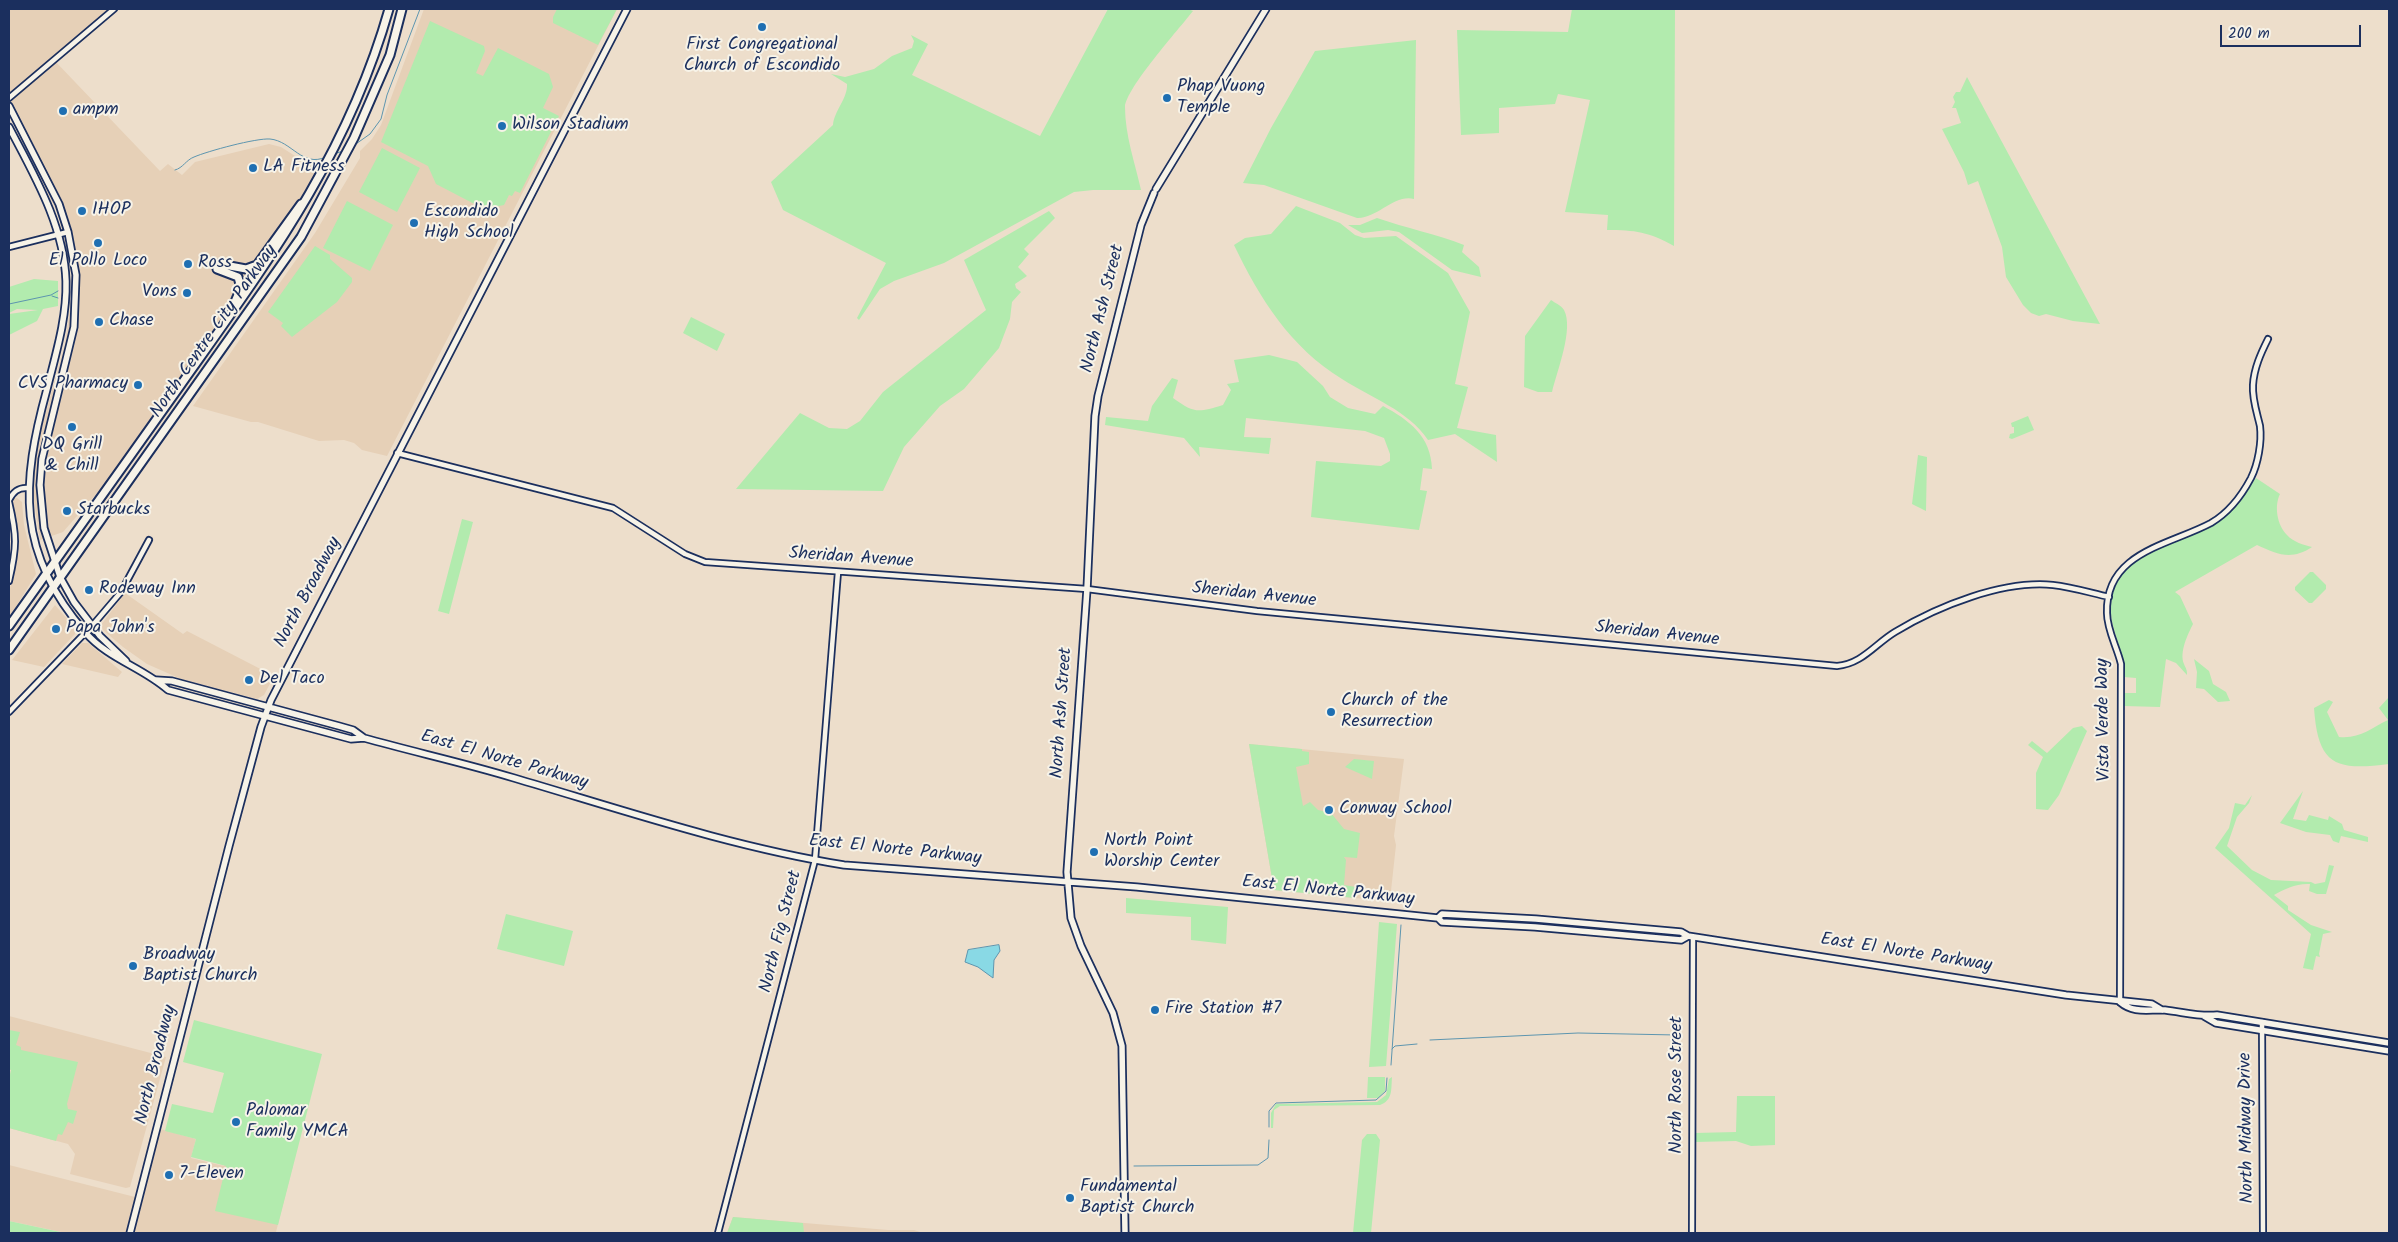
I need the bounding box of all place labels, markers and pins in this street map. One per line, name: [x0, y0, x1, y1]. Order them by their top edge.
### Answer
marker: First Congregational Church of Escondido: [756, 21, 768, 33]
place label: First Congregational Church of Escondido: [684, 35, 840, 78]
place label: Phap Vuong Temple: [1177, 77, 1265, 120]
marker: Phap Vuong Temple: [1161, 92, 1173, 104]
place label: ampm: [73, 100, 119, 122]
marker: ampm: [57, 105, 69, 117]
place label: Wilson Stadium: [512, 115, 629, 137]
marker: Wilson Stadium: [496, 120, 508, 132]
place label: LA Fitness: [263, 157, 345, 179]
marker: LA Fitness: [247, 162, 259, 174]
place label: IHOP: [92, 200, 130, 222]
place label: Escondido High School: [424, 202, 514, 244]
marker: IHOP: [76, 205, 88, 217]
marker: Escondido High School: [408, 217, 420, 229]
marker: El Pollo Loco: [92, 237, 104, 249]
place label: El Pollo Loco: [49, 251, 147, 273]
place label: Ross: [198, 253, 232, 275]
marker: Ross: [182, 258, 194, 270]
place label: Vons: [142, 282, 177, 304]
marker: Vons: [181, 287, 193, 299]
place label: Chase: [109, 311, 154, 333]
marker: Chase: [93, 316, 105, 328]
place label: CVS Pharmacy: [18, 374, 128, 396]
marker: CVS Pharmacy: [132, 379, 144, 391]
marker: DQ Grill & Chill: [66, 421, 78, 433]
place label: DQ Grill & Chill: [42, 435, 102, 478]
place label: Starbucks: [77, 500, 150, 522]
marker: Starbucks: [61, 505, 73, 517]
place label: Rodeway Inn: [99, 579, 196, 601]
marker: Rodeway Inn: [83, 584, 95, 596]
place label: Papa John's: [66, 618, 155, 640]
marker: Papa John's: [50, 623, 62, 635]
place label: Del Taco: [259, 669, 325, 691]
marker: Del Taco: [243, 674, 255, 686]
place label: Church of the Resurrection: [1341, 691, 1448, 734]
marker: Church of the Resurrection: [1325, 706, 1337, 718]
place label: Conway School: [1339, 799, 1452, 821]
marker: Conway School: [1323, 804, 1335, 816]
place label: North Point Worship Center: [1104, 831, 1219, 874]
marker: North Point Worship Center: [1088, 846, 1100, 858]
place label: Broadway Baptist Church: [143, 945, 257, 988]
marker: Broadway Baptist Church: [127, 960, 139, 972]
place label: Fire Station #7: [1165, 999, 1281, 1021]
marker: Fire Station #7: [1149, 1004, 1161, 1016]
place label: Palomar Family YMCA: [246, 1101, 349, 1144]
marker: Palomar Family YMCA: [230, 1116, 242, 1128]
place label: 7-Eleven: [179, 1164, 244, 1186]
marker: 7-Eleven: [163, 1169, 175, 1181]
place label: Fundamental Baptist Church: [1080, 1177, 1194, 1220]
marker: Fundamental Baptist Church: [1064, 1192, 1076, 1204]

